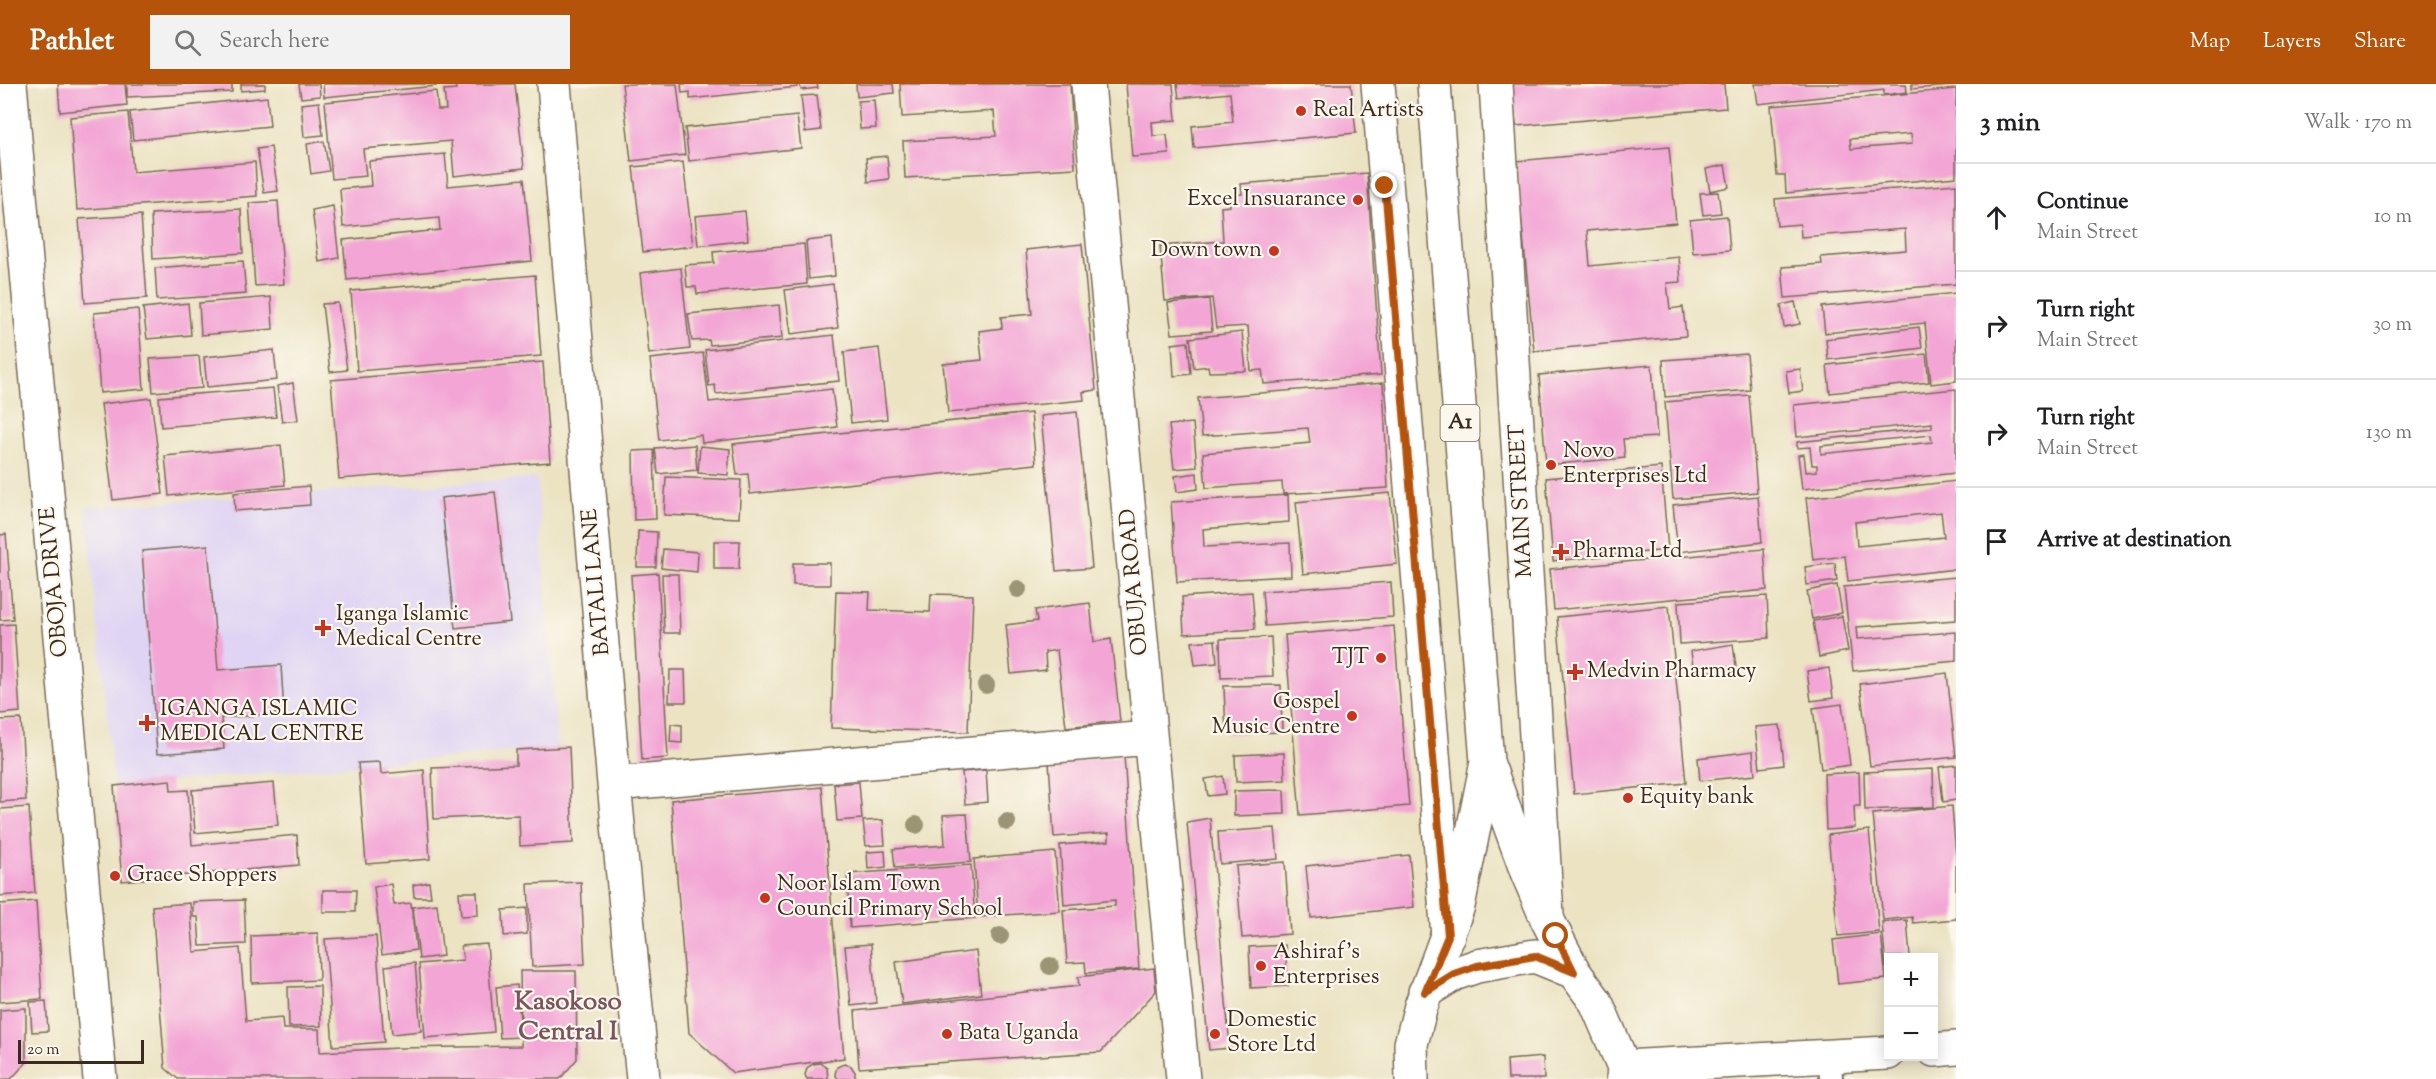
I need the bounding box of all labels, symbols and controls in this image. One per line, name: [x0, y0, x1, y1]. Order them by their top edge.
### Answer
search box: [150, 15, 570, 69]
text: Pathlet: [30, 22, 114, 62]
icon: search: [171, 26, 204, 59]
text: Search here: [219, 26, 329, 58]
text: Map: [2190, 27, 2230, 57]
text: Layers: [2263, 27, 2321, 57]
text: Share: [2354, 27, 2406, 57]
place label: Real Artists: [1313, 95, 1424, 127]
marker: Real Artists: [1294, 104, 1308, 118]
text: 3 min: [1980, 105, 2040, 142]
text: Walk · 170 m: [2304, 109, 2412, 138]
route end: [1371, 172, 1397, 198]
place label: Excel Insuarance: [1187, 184, 1346, 216]
text: Continue: [2037, 187, 2128, 219]
marker: Excel Insuarance: [1351, 193, 1365, 207]
icon: ahead: [1980, 201, 2013, 234]
text: 10 m: [2374, 203, 2412, 232]
text: Main Street: [2037, 219, 2138, 248]
place label: Down town: [1151, 235, 1262, 267]
marker: Down town: [1267, 244, 1281, 258]
text: Turn right: [2037, 295, 2134, 327]
icon: right: [1980, 309, 2013, 342]
text: 30 m: [2373, 311, 2412, 340]
text: Main Street: [2037, 327, 2138, 356]
text: Turn right: [2037, 403, 2134, 435]
road number: A1: [1440, 405, 1480, 441]
icon: right: [1980, 417, 2013, 450]
text: 130 m: [2366, 419, 2412, 448]
street label: MAIN STREET: [1502, 423, 1542, 579]
text: Main Street: [2037, 435, 2138, 464]
place label: Novo Enterprises Ltd: [1563, 436, 1707, 493]
marker: Novo Enterprises Ltd: [1544, 458, 1558, 472]
street label: OBOJA DRIVE: [32, 505, 78, 659]
street label: BATALI LANE: [575, 507, 619, 657]
street label: OBUJA ROAD: [1113, 507, 1157, 657]
icon: arrive: [1980, 525, 2013, 558]
text: Arrive at destination: [2037, 525, 2232, 557]
place label: Pharma Ltd: [1573, 536, 1683, 568]
marker: Pharma Ltd: [1554, 545, 1568, 559]
place label: Iganga Islamic Medical Centre: [336, 599, 482, 656]
marker: Iganga Islamic Medical Centre: [314, 619, 332, 637]
place label: TJT: [1332, 642, 1370, 674]
marker: TJT: [1374, 651, 1388, 665]
place label: Medvin Pharmacy: [1587, 656, 1757, 688]
marker: Medvin Pharmacy: [1568, 665, 1582, 679]
place label: Gospel Music Centre: [1212, 687, 1340, 744]
place label: IGANGA ISLAMIC MEDICAL CENTRE: [160, 694, 364, 751]
marker: Gospel Music Centre: [1345, 709, 1359, 723]
marker: IGANGA ISLAMIC MEDICAL CENTRE: [138, 714, 156, 732]
place label: Equity bank: [1640, 782, 1755, 814]
marker: Equity bank: [1621, 791, 1635, 805]
place label: Grace Shoppers: [127, 860, 277, 892]
marker: Grace Shoppers: [108, 869, 122, 883]
place label: Noor Islam Town Council Primary School: [777, 869, 1003, 926]
marker: Noor Islam Town Council Primary School: [758, 891, 772, 905]
route start: [1542, 922, 1568, 948]
place label: Ashiraf's Enterprises: [1273, 937, 1379, 994]
map controls: [1884, 953, 1938, 1061]
button: +: [1884, 953, 1938, 1007]
marker: Ashiraf's Enterprises: [1254, 959, 1268, 973]
district label: Kasokoso Central I: [514, 984, 622, 1051]
place label: Domestic Store Ltd: [1227, 1005, 1317, 1062]
button: −: [1884, 1007, 1938, 1061]
place label: Bata Uganda: [959, 1018, 1079, 1050]
marker: Bata Uganda: [940, 1027, 954, 1041]
marker: Domestic Store Ltd: [1208, 1027, 1222, 1041]
scale bar: [18, 1037, 144, 1064]
text: 20 m: [27, 1039, 60, 1062]

